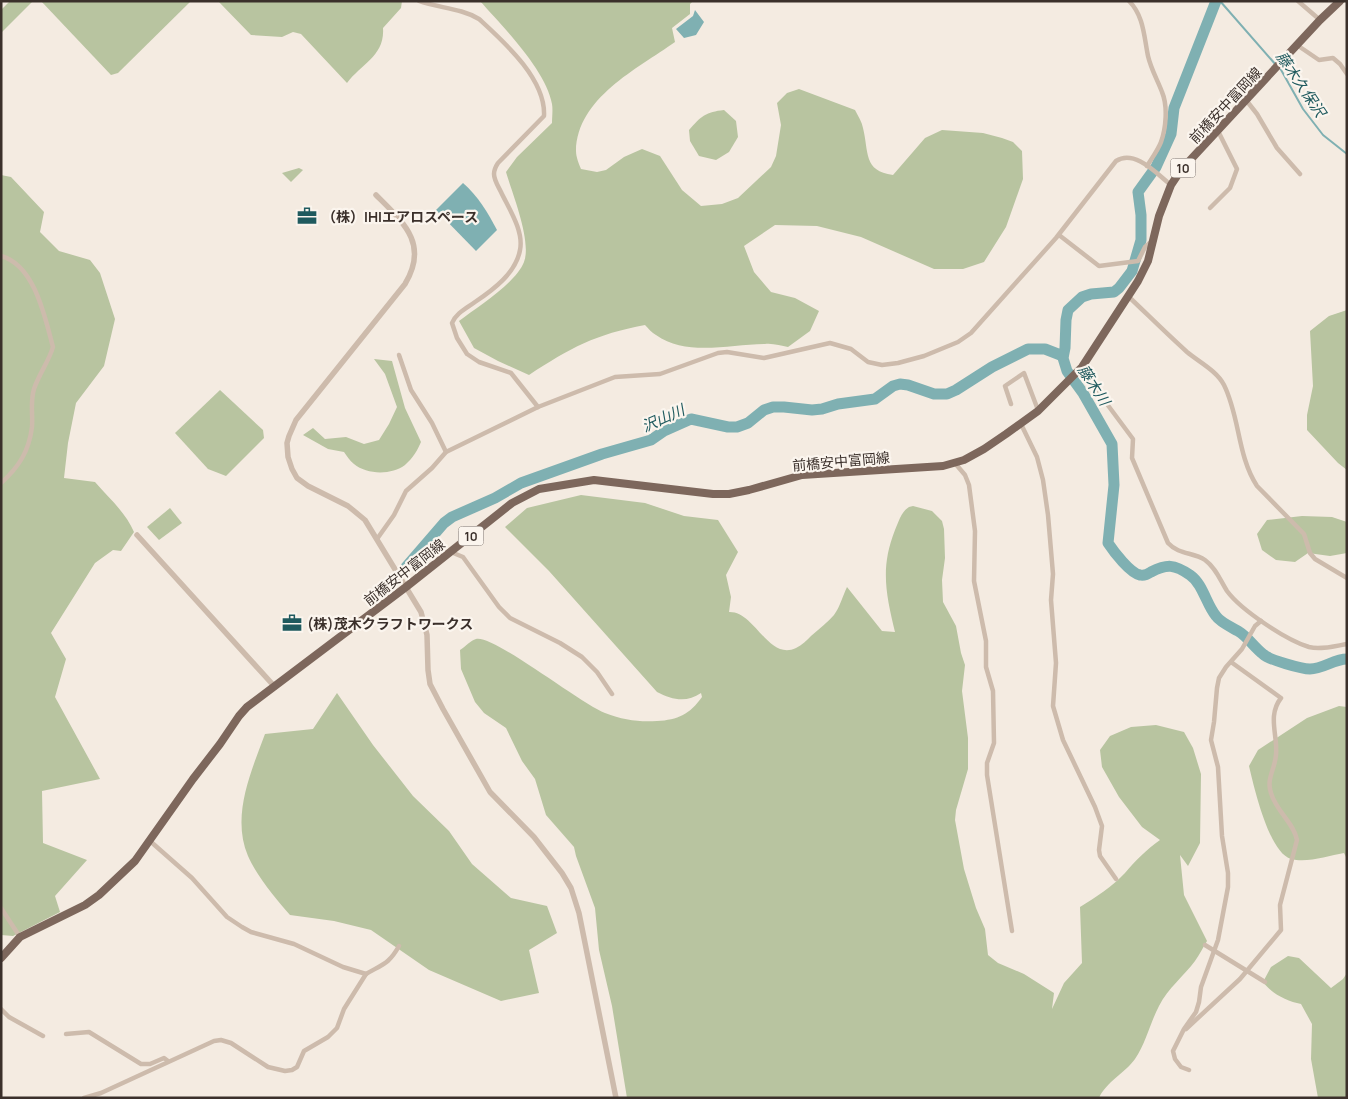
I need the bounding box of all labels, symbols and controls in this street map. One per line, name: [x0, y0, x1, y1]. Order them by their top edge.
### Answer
water label: 藤木久保沢: [1271, 47, 1332, 123]
street label: 前橋安中富岡線: [1185, 63, 1265, 147]
road number: 10: [1170, 158, 1196, 178]
office icon: （株）IHIエアロスペース: [296, 205, 318, 227]
place label: （株）IHIエアロスペース: [322, 207, 478, 226]
water label: 藤木川: [1073, 360, 1116, 411]
water label: 沢山川: [638, 398, 690, 437]
street label: 前橋安中富岡線: [791, 447, 891, 475]
road number: 10: [458, 526, 484, 546]
street label: 前橋安中富岡線: [360, 534, 448, 610]
office icon: (株)茂木クラフトワークス: [281, 612, 303, 634]
place label: (株)茂木クラフトワークス: [307, 614, 473, 633]

